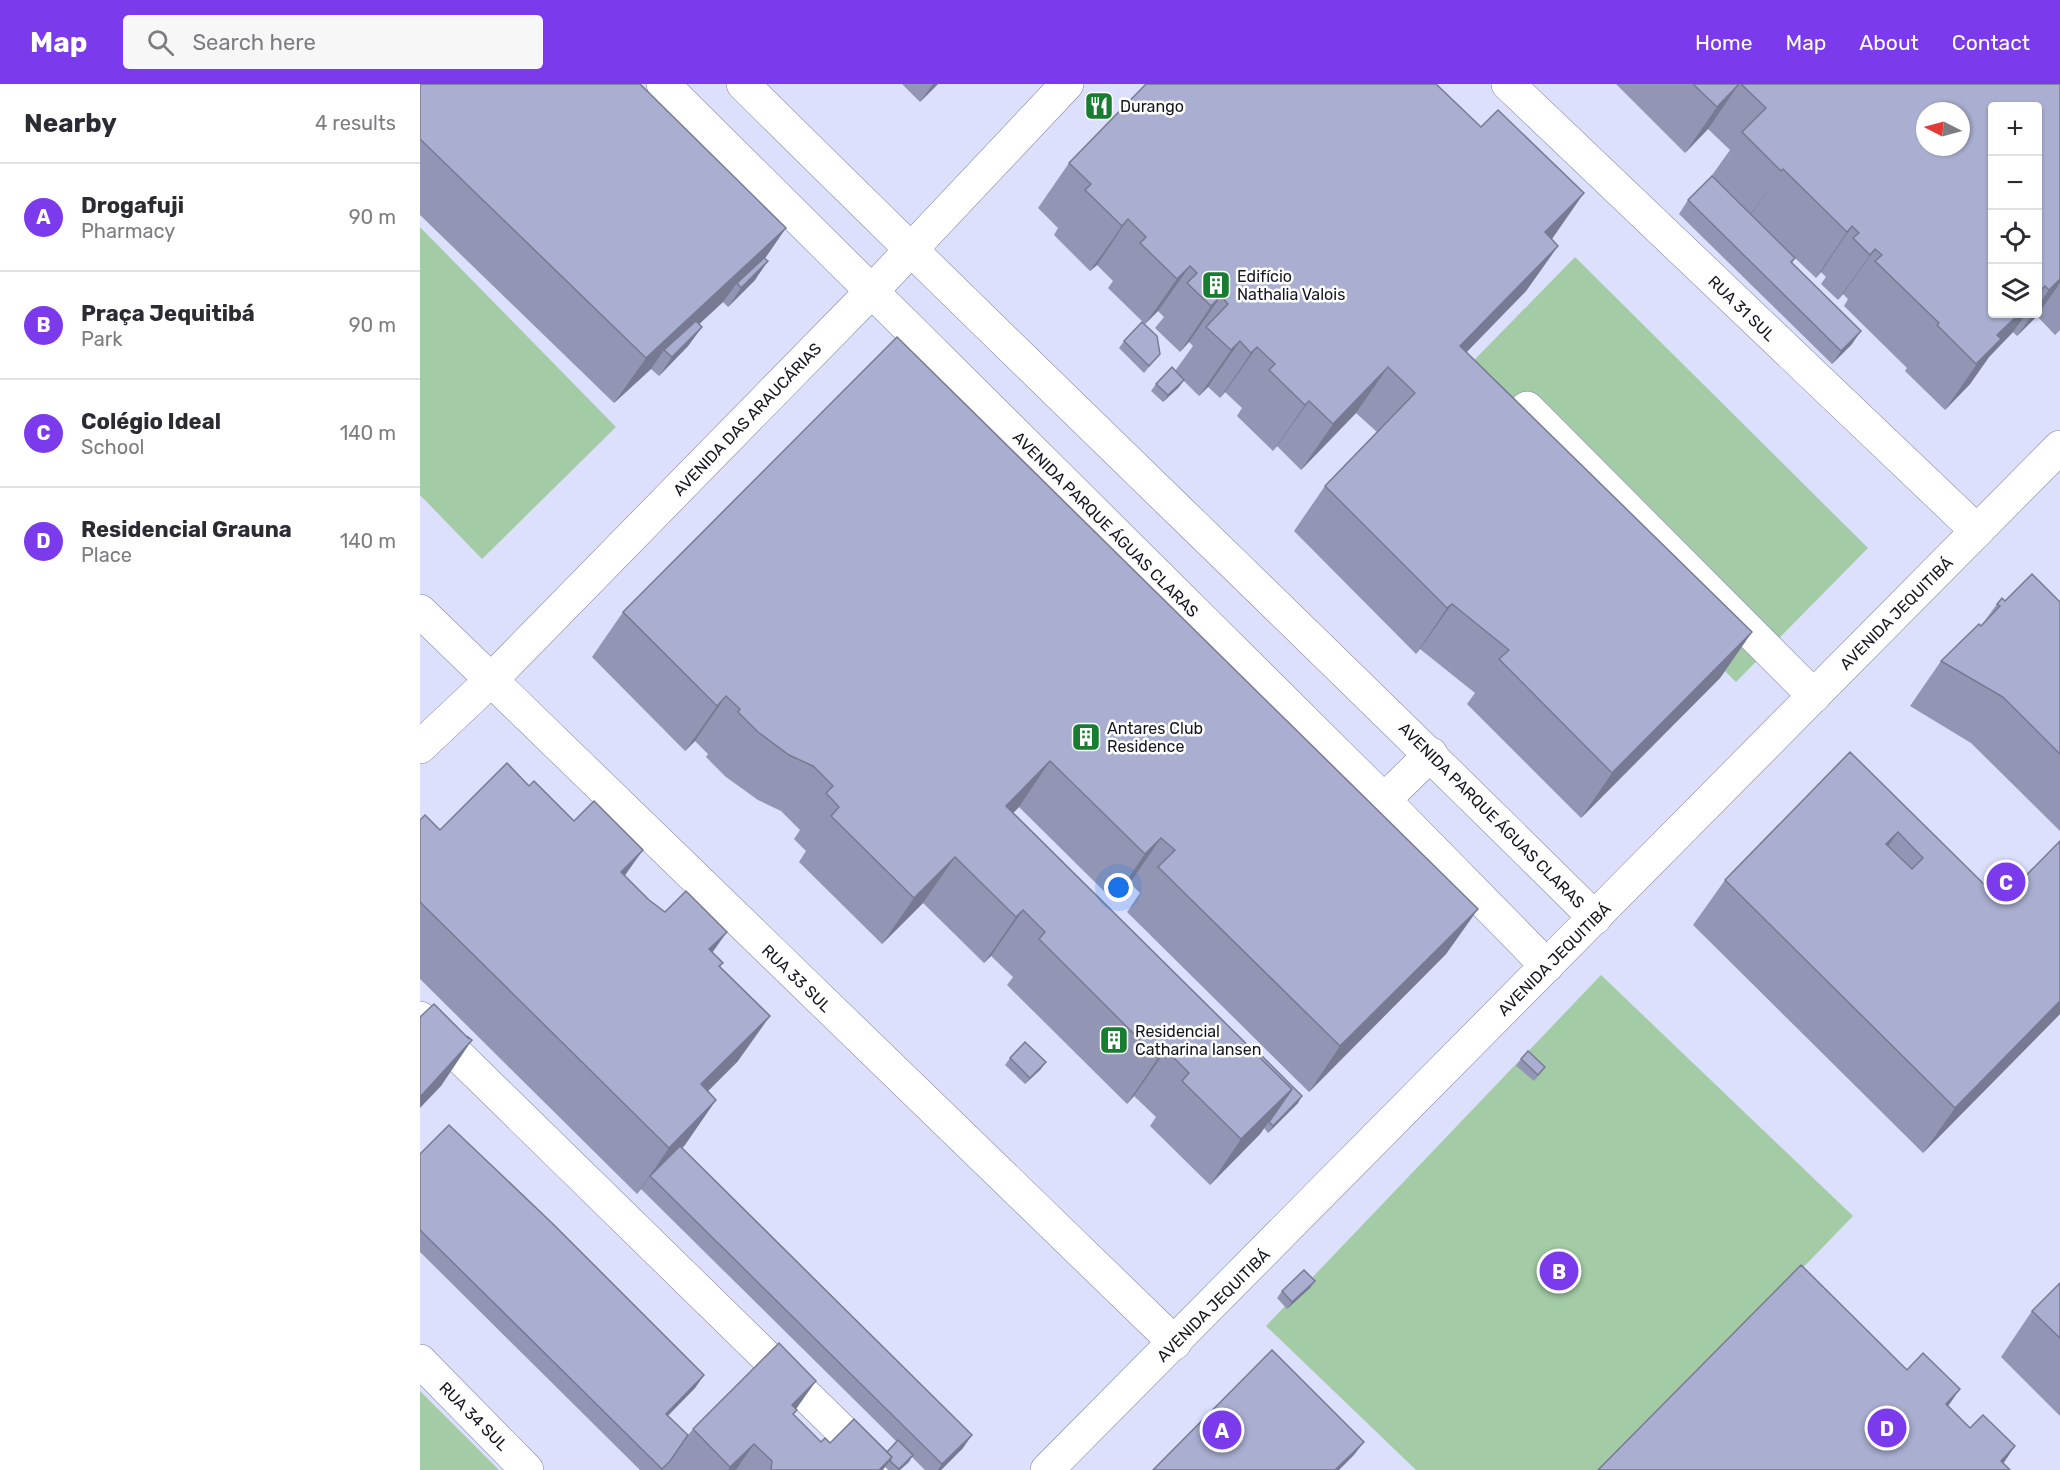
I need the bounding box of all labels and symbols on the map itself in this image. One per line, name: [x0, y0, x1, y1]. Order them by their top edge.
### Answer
restaurant icon: Durango: [1083, 90, 1115, 122]
place label: Durango: [1120, 97, 1184, 116]
north arrow: [1916, 102, 1970, 156]
place label: Edifício Nathalia Valois: [1237, 267, 1345, 304]
building icon: Edifício Nathalia Valois: [1200, 269, 1232, 301]
street label: RUA 31 SUL: [1704, 272, 1779, 345]
street label: AVENIDA DAS ARAUCÁRIAS: [669, 339, 825, 500]
street label: AVENIDA PARQUE ÁGUAS CLARAS: [1009, 428, 1203, 621]
street label: AVENIDA JEQUITIBÁ: [1836, 553, 1957, 674]
place label: Antares Club Residence: [1107, 719, 1203, 756]
street label: AVENIDA PARQUE ÁGUAS CLARAS: [1395, 719, 1589, 912]
building icon: Antares Club Residence: [1070, 721, 1102, 753]
pin: C: [1986, 860, 2026, 904]
your location: [1104, 873, 1133, 902]
street label: AVENIDA JEQUITIBÁ: [1494, 899, 1615, 1020]
street label: RUA 33 SUL: [758, 941, 835, 1016]
place label: Residencial Catharina Iansen: [1135, 1022, 1261, 1059]
building icon: Residencial Catharina Iansen: [1098, 1024, 1130, 1056]
street label: AVENIDA JEQUITIBÁ: [1153, 1245, 1274, 1366]
pin: B: [1540, 1248, 1578, 1294]
street label: RUA 34 SUL: [435, 1378, 512, 1455]
pin: D: [1868, 1406, 1906, 1450]
pin: A: [1202, 1408, 1242, 1452]

